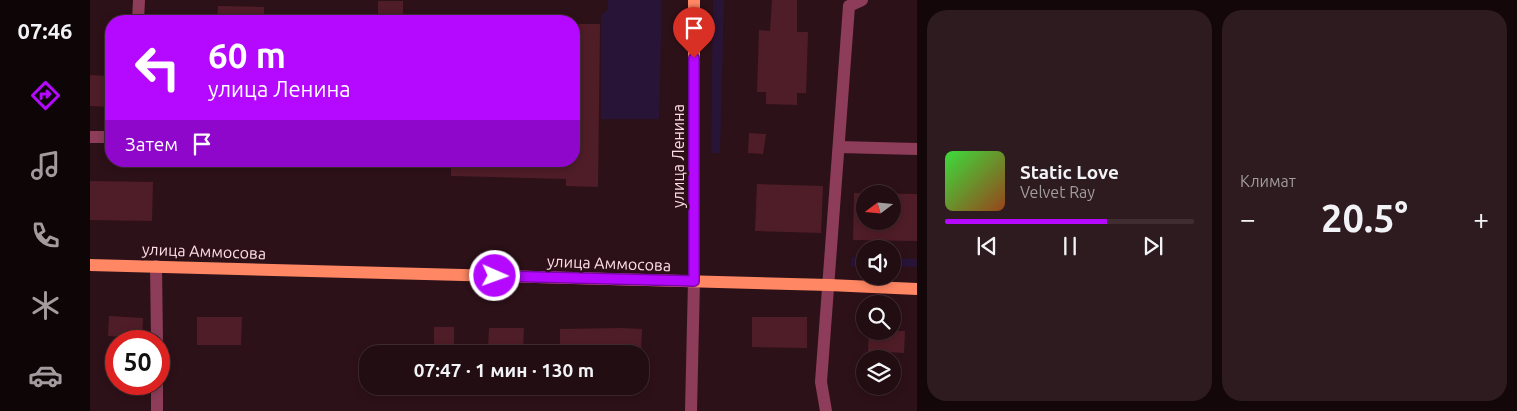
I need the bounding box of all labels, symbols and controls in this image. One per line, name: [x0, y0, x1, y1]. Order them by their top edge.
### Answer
pin: [673, 7, 715, 58]
icon: arrive: [680, 14, 708, 42]
text: 07:46: [17, 18, 73, 43]
icon: left: [125, 35, 190, 100]
text: 60 m: [208, 35, 286, 75]
text: улица Ленина: [208, 76, 351, 101]
icon: directions: [28, 78, 63, 113]
street label: улица Ленина: [669, 104, 687, 208]
icon: arrive: [188, 130, 216, 158]
text: Затем: [125, 133, 178, 155]
icon: music: [28, 148, 63, 183]
text: Static Love: [1020, 161, 1119, 183]
text: Климат: [1240, 172, 1296, 190]
text: Velvet Ray: [1020, 183, 1095, 201]
north arrow: [856, 185, 901, 230]
map controls: [856, 185, 901, 395]
text: 20.5°: [1321, 197, 1408, 239]
text: −: [1240, 203, 1256, 234]
text: +: [1473, 203, 1489, 234]
icon: phone: [28, 218, 63, 253]
icon: previous: [973, 232, 1001, 260]
icon: pause: [1056, 232, 1084, 260]
icon: next: [1139, 232, 1167, 260]
street label: улица Аммосова: [142, 240, 266, 262]
button: sound: [856, 240, 901, 285]
position arrow: [468, 249, 520, 301]
street label: улица Аммосова: [547, 252, 671, 274]
icon: climate: [28, 288, 63, 323]
button: search: [856, 295, 901, 340]
speed limit sign: 50: [105, 330, 170, 395]
button: layers: [856, 350, 901, 395]
icon: car: [28, 358, 63, 393]
text: 07:47 · 1 мин · 130 m: [414, 359, 594, 381]

